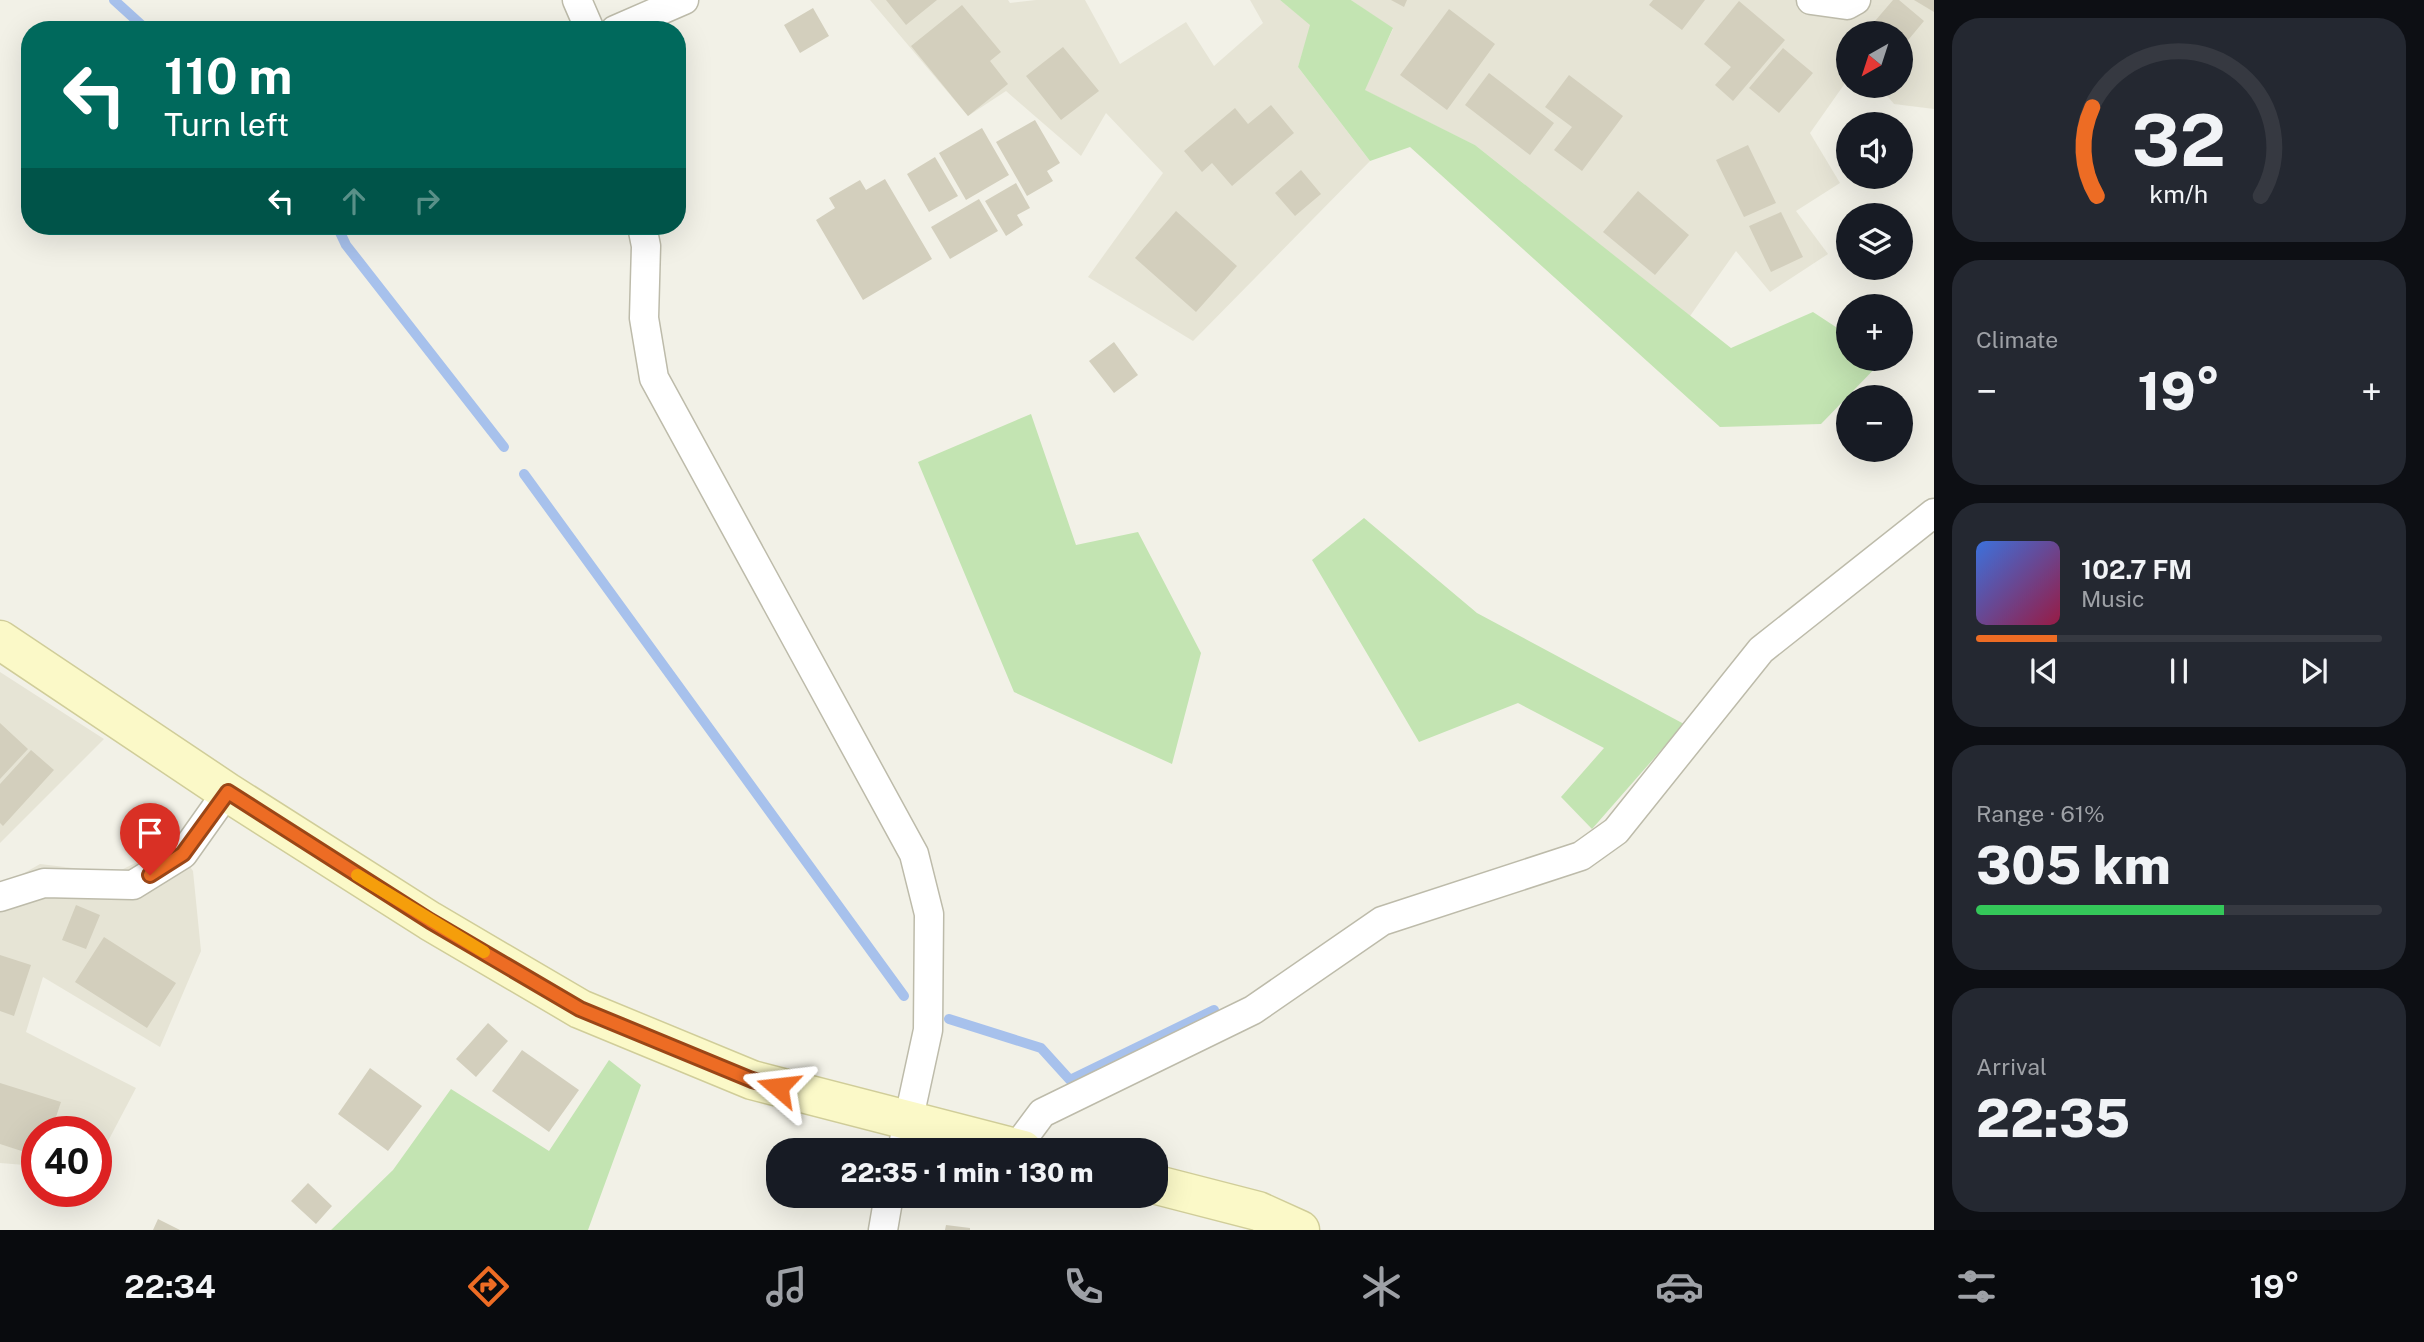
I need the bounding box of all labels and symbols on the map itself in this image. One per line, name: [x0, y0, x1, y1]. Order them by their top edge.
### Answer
north arrow: [1836, 21, 1913, 98]
pin: [120, 803, 180, 875]
position arrow: [741, 1050, 815, 1124]
speed limit sign: 40: [21, 1116, 112, 1207]

